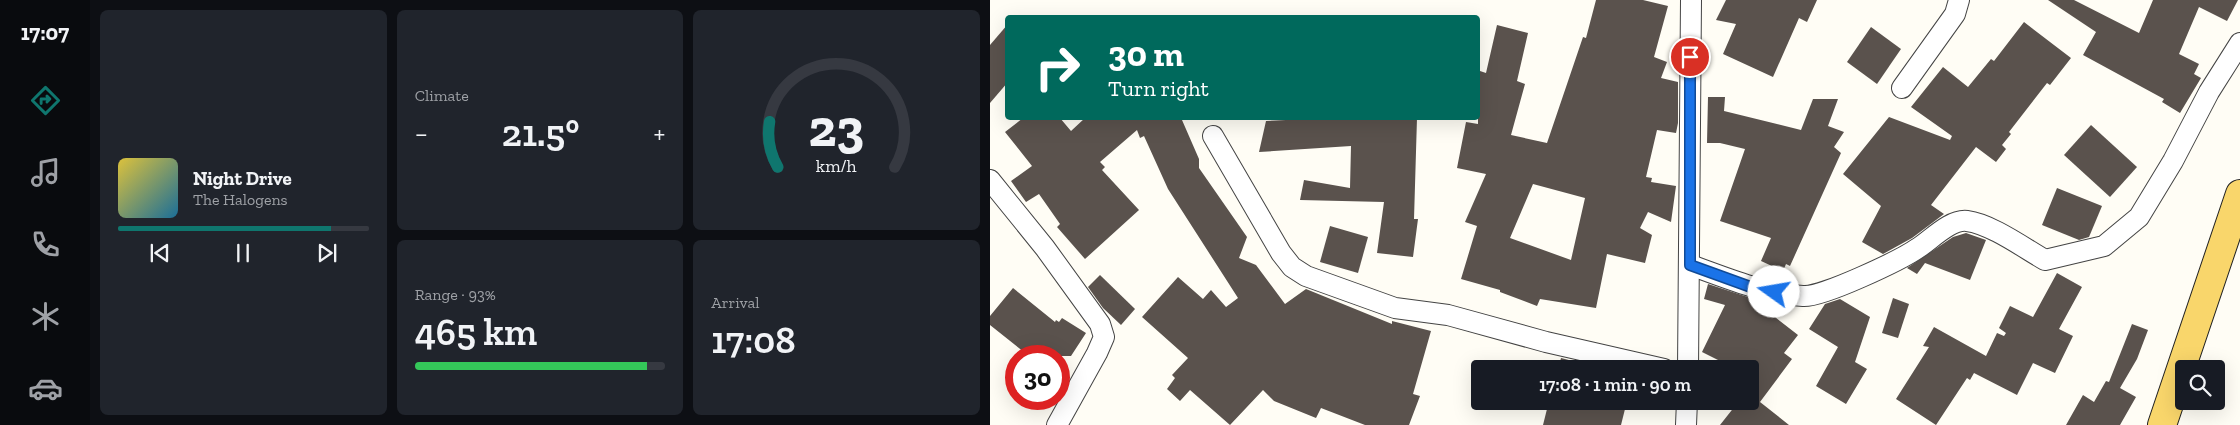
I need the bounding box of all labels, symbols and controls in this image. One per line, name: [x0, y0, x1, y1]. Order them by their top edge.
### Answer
text: 17:07: [21, 19, 69, 46]
text: 30 m: [1108, 33, 1184, 75]
icon: right: [1025, 35, 1090, 100]
pin: [1669, 36, 1711, 78]
icon: arrive: [1676, 43, 1704, 71]
text: Turn right: [1108, 75, 1209, 102]
icon: directions: [28, 83, 63, 118]
text: Climate: [415, 86, 469, 105]
text: 23: [809, 97, 864, 159]
text: 21.5°: [502, 110, 579, 156]
text: −: [415, 117, 428, 150]
text: +: [654, 117, 665, 150]
icon: music: [28, 155, 63, 190]
text: km/h: [816, 155, 857, 177]
text: Night Drive: [193, 167, 292, 190]
text: The Halogens: [193, 190, 288, 209]
icon: phone: [28, 227, 63, 262]
icon: previous: [146, 239, 174, 267]
icon: pause: [229, 239, 257, 267]
icon: next: [313, 239, 341, 267]
position arrow: [1747, 265, 1799, 317]
text: Range · 93%: [415, 285, 496, 304]
text: Arrival: [711, 293, 760, 312]
icon: climate: [28, 299, 63, 334]
text: 465 km: [415, 309, 537, 355]
text: 17:08: [711, 317, 796, 363]
speed limit sign: 30: [1005, 345, 1070, 410]
map controls: [2175, 360, 2225, 410]
button: search: [2175, 360, 2225, 410]
icon: car: [28, 371, 63, 406]
text: 17:08 · 1 min · 90 m: [1539, 373, 1691, 396]

